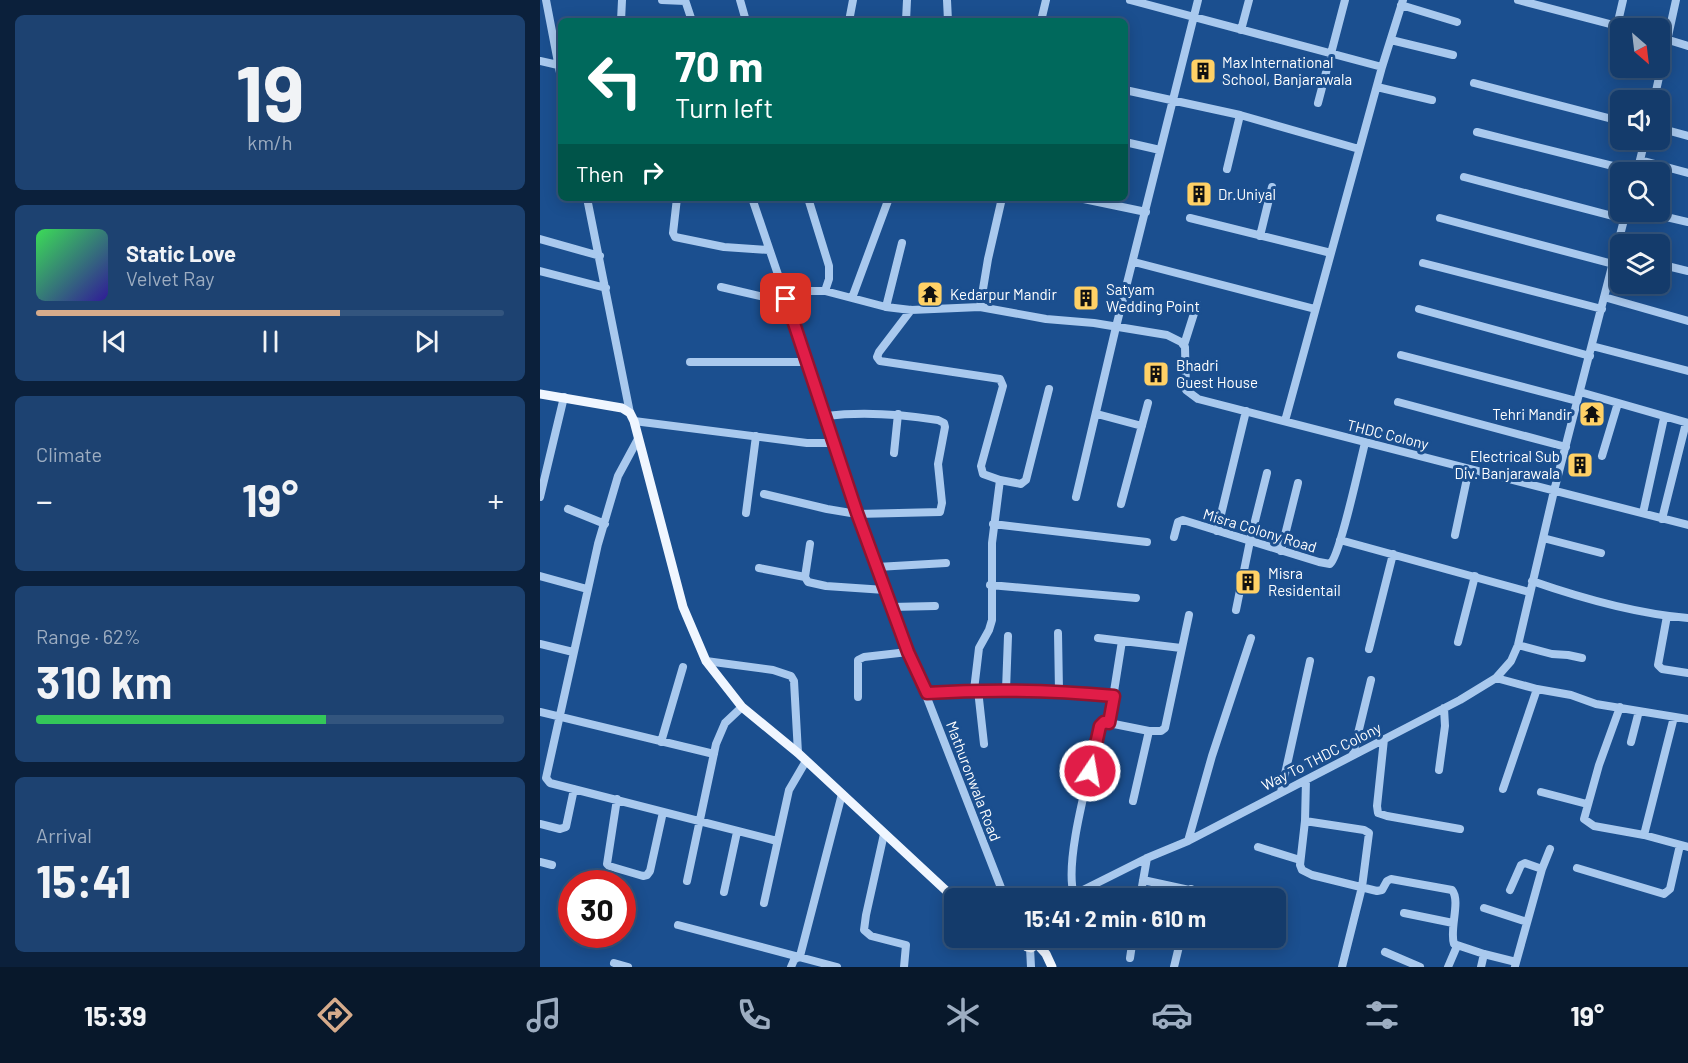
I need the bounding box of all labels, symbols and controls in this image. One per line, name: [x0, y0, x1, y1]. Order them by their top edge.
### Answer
north arrow: [1610, 18, 1670, 78]
map controls: [1610, 18, 1670, 294]
text: 70 m: [675, 40, 763, 90]
icon: left: [576, 42, 654, 120]
text: 19: [235, 44, 305, 138]
place label: Max International School, Banjarawala: [1222, 53, 1352, 88]
building icon: Max International School, Banjarawala: [1188, 56, 1218, 86]
button: sound: [1610, 90, 1670, 150]
text: Turn left: [675, 91, 773, 123]
text: km/h: [247, 130, 293, 154]
icon: right: [636, 156, 669, 189]
text: Then: [576, 160, 624, 186]
button: search: [1610, 162, 1670, 222]
building icon: Dr.Uniyal: [1184, 179, 1214, 209]
place label: Dr.Uniyal: [1218, 185, 1276, 203]
button: layers: [1610, 234, 1670, 294]
text: Static Love: [126, 240, 236, 266]
text: Velvet Ray: [126, 266, 215, 290]
pin: [760, 273, 811, 324]
temple icon: Kedarpur Mandir: [915, 279, 945, 309]
place label: Satyam Wedding Point: [1106, 280, 1200, 315]
icon: arrive: [769, 282, 802, 315]
building icon: Satyam Wedding Point: [1071, 283, 1101, 313]
place label: Kedarpur Mandir: [950, 285, 1057, 303]
icon: previous: [98, 325, 131, 358]
icon: pause: [254, 325, 287, 358]
icon: next: [410, 325, 443, 358]
place label: Bhadri Guest House: [1176, 356, 1258, 391]
building icon: Bhadri Guest House: [1141, 359, 1171, 389]
temple icon: Tehri Mandir: [1577, 399, 1607, 429]
place label: Tehri Mandir: [1492, 405, 1573, 423]
street label: THDC Colony: [1345, 415, 1431, 453]
text: Climate: [36, 442, 102, 466]
place label: Electrical Sub Div. Banjarawala: [1454, 447, 1560, 482]
building icon: Electrical Sub Div. Banjarawala: [1565, 450, 1595, 480]
text: 19°: [242, 472, 298, 526]
text: −: [36, 480, 53, 520]
text: +: [488, 480, 504, 520]
street label: Misra Colony Road: [1201, 504, 1319, 556]
place label: Misra Residentail: [1268, 564, 1341, 599]
building icon: Misra Residentail: [1233, 567, 1263, 597]
text: Range · 62%: [36, 624, 141, 648]
text: 310 km: [36, 654, 172, 708]
street label: Mathuronwala Road: [943, 718, 1005, 844]
street label: Way To THDC Colony: [1258, 718, 1384, 794]
position arrow: [1058, 739, 1122, 803]
text: Arrival: [36, 823, 92, 847]
text: 15:41: [36, 853, 131, 907]
speed limit sign: 30: [558, 870, 636, 948]
text: 15:41 · 2 min · 610 m: [1024, 905, 1206, 931]
icon: directions: [314, 994, 356, 1036]
icon: music: [523, 994, 565, 1036]
icon: phone: [733, 994, 775, 1036]
icon: climate: [942, 994, 984, 1036]
icon: car: [1151, 994, 1193, 1036]
icon: filters: [1361, 994, 1403, 1036]
text: 15:39: [84, 999, 147, 1031]
text: 19°: [1570, 999, 1604, 1031]

